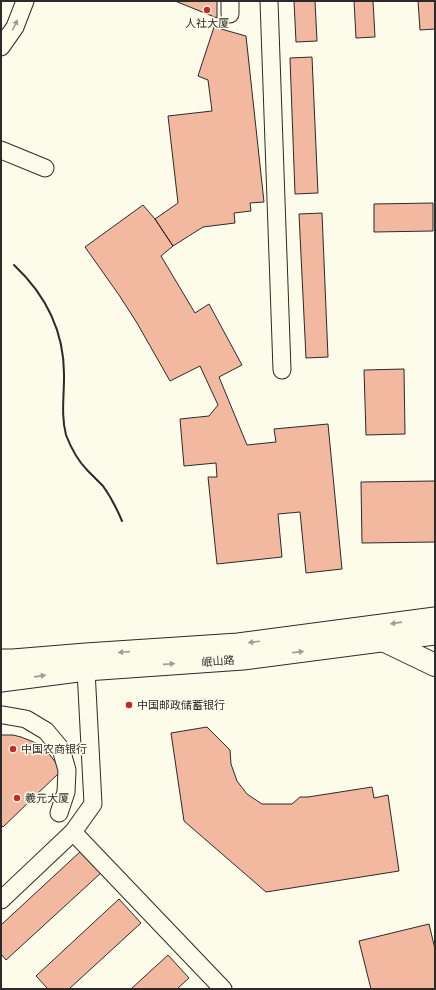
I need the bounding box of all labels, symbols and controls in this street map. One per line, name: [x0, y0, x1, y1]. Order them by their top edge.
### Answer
marker: 人社大厦: [202, 5, 212, 15]
place label: 人社大厦: [185, 15, 229, 31]
one-way arrow: [12, 20, 18, 31]
one-way arrow: [390, 620, 402, 626]
one-way arrow: [248, 639, 260, 645]
one-way arrow: [118, 648, 130, 655]
one-way arrow: [292, 649, 304, 655]
street label: 岷山路: [201, 652, 235, 670]
one-way arrow: [163, 661, 175, 668]
one-way arrow: [34, 673, 46, 679]
place label: 中国邮政储蓄银行: [137, 697, 225, 713]
marker: 中国邮政储蓄银行: [124, 700, 134, 710]
place label: 中国农商银行: [21, 741, 87, 757]
marker: 中国农商银行: [8, 744, 18, 754]
place label: 羲元大厦: [25, 790, 69, 806]
marker: 羲元大厦: [12, 793, 22, 803]

